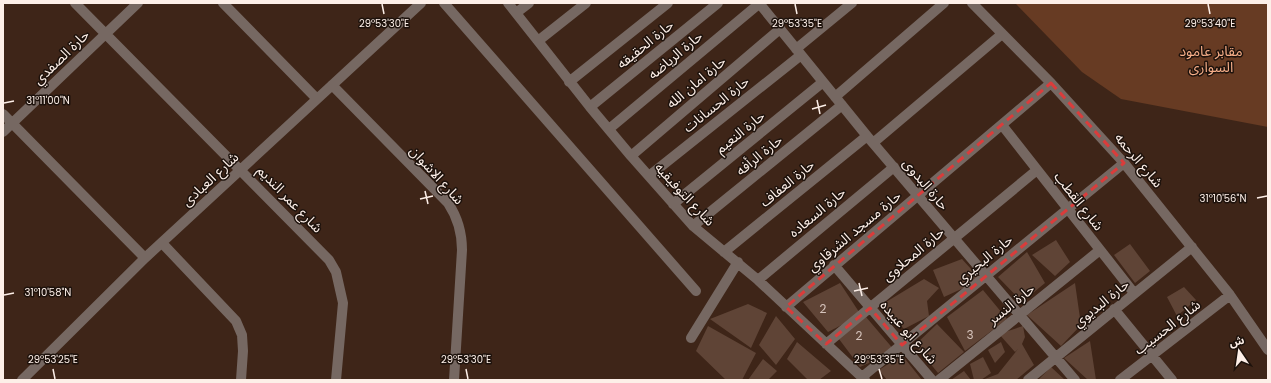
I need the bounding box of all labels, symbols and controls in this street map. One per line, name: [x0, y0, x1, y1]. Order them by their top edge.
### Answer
street label: حارة الحقيقه: [612, 15, 678, 73]
text: 29°53'30"E: [359, 16, 409, 31]
text: 29°53'35"E: [772, 16, 822, 31]
text: 29°53'40"E: [1185, 16, 1235, 31]
street label: حارة الصفدي: [28, 25, 95, 90]
street label: حارة الرياضه: [643, 26, 707, 84]
park label: مقابر عامود السوارى: [1179, 41, 1243, 77]
street label: حارة امان الله: [662, 51, 730, 113]
street label: حارة الحسانات: [679, 71, 753, 137]
text: 31°11'00"N: [26, 93, 70, 108]
street label: حارة النعيم: [711, 106, 770, 159]
street label: شارع الرحمه: [1109, 128, 1168, 192]
street label: حارة الرأفه: [731, 130, 787, 180]
street label: شارع الاشوان: [404, 141, 469, 210]
street label: شارع العبادى: [177, 147, 244, 211]
street label: حارة البدوى: [898, 154, 954, 214]
street label: حارة العفاف: [755, 155, 819, 211]
street label: شارع التوفيقيه: [650, 158, 720, 231]
street label: شارع عمر النديم: [252, 161, 327, 238]
street label: شارع القطب: [1049, 167, 1108, 235]
street label: حارة السعاده: [784, 182, 850, 242]
street label: حارة مسجد الشرقاوي: [803, 186, 906, 277]
text: 31°10'56"N: [1200, 191, 1246, 206]
street label: حارة المحلاوى: [878, 222, 948, 286]
street label: حارة البحيري: [951, 230, 1018, 289]
street label: حارة البديوي: [1069, 274, 1134, 333]
street label: حارة النسر: [982, 279, 1039, 330]
text: 31°10'58"N: [25, 285, 71, 300]
street label: شارع الحسيب: [1130, 295, 1205, 360]
street label: شارع ابو عبيده: [875, 296, 942, 369]
house number: 2: [820, 300, 827, 317]
house number: 3: [966, 326, 974, 343]
house number: 2: [856, 327, 863, 344]
north arrow: [1219, 331, 1259, 371]
text: ش: [1228, 332, 1246, 351]
text: 29°53'25"E: [28, 352, 78, 367]
text: 29°53'30"E: [441, 352, 491, 367]
text: 29°53'35"E: [854, 352, 904, 367]

